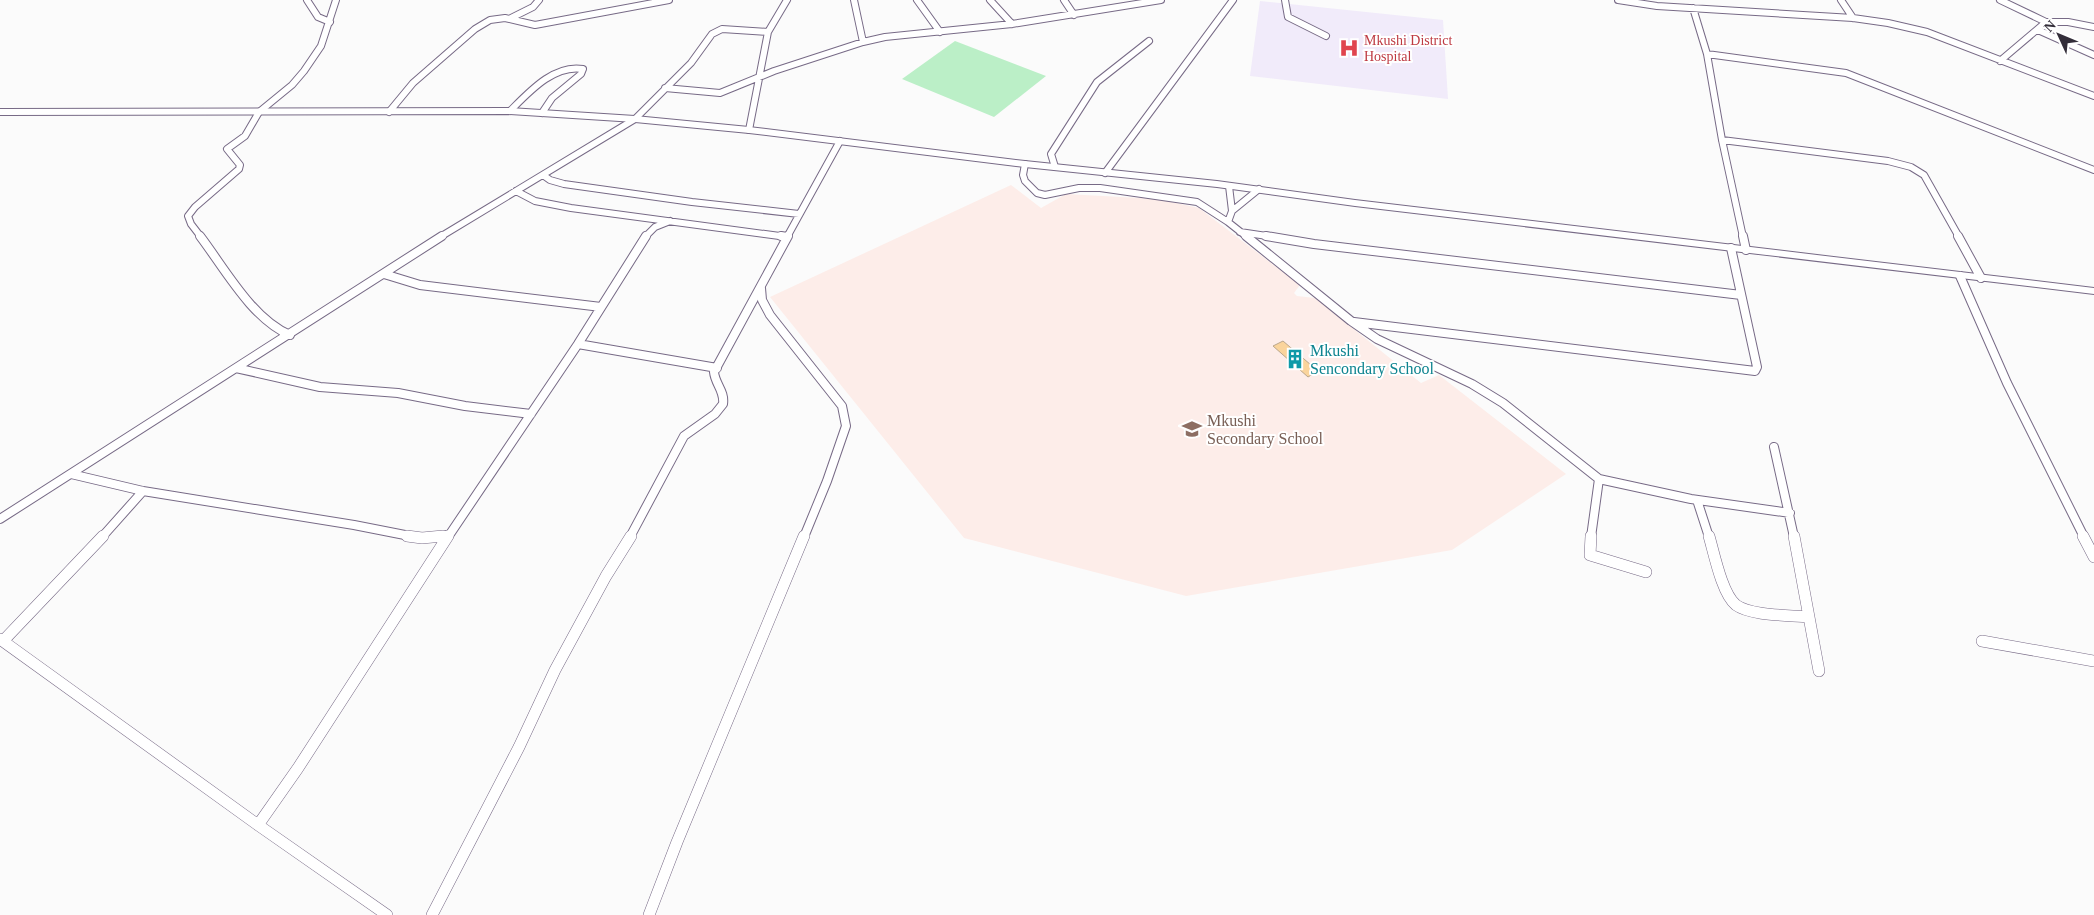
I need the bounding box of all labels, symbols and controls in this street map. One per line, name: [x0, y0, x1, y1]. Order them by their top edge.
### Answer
north arrow: [2034, 10, 2084, 60]
text: N: [2041, 17, 2059, 35]
place label: Mkushi District Hospital: [1364, 33, 1452, 64]
hospital icon: Mkushi District Hospital: [1338, 37, 1360, 59]
place label: Mkushi Sencondary School: [1310, 342, 1435, 378]
building icon: Mkushi Sencondary School: [1284, 348, 1306, 370]
place label: Mkushi Secondary School: [1207, 412, 1324, 448]
school or university icon: Mkushi Secondary School: [1181, 418, 1203, 440]

